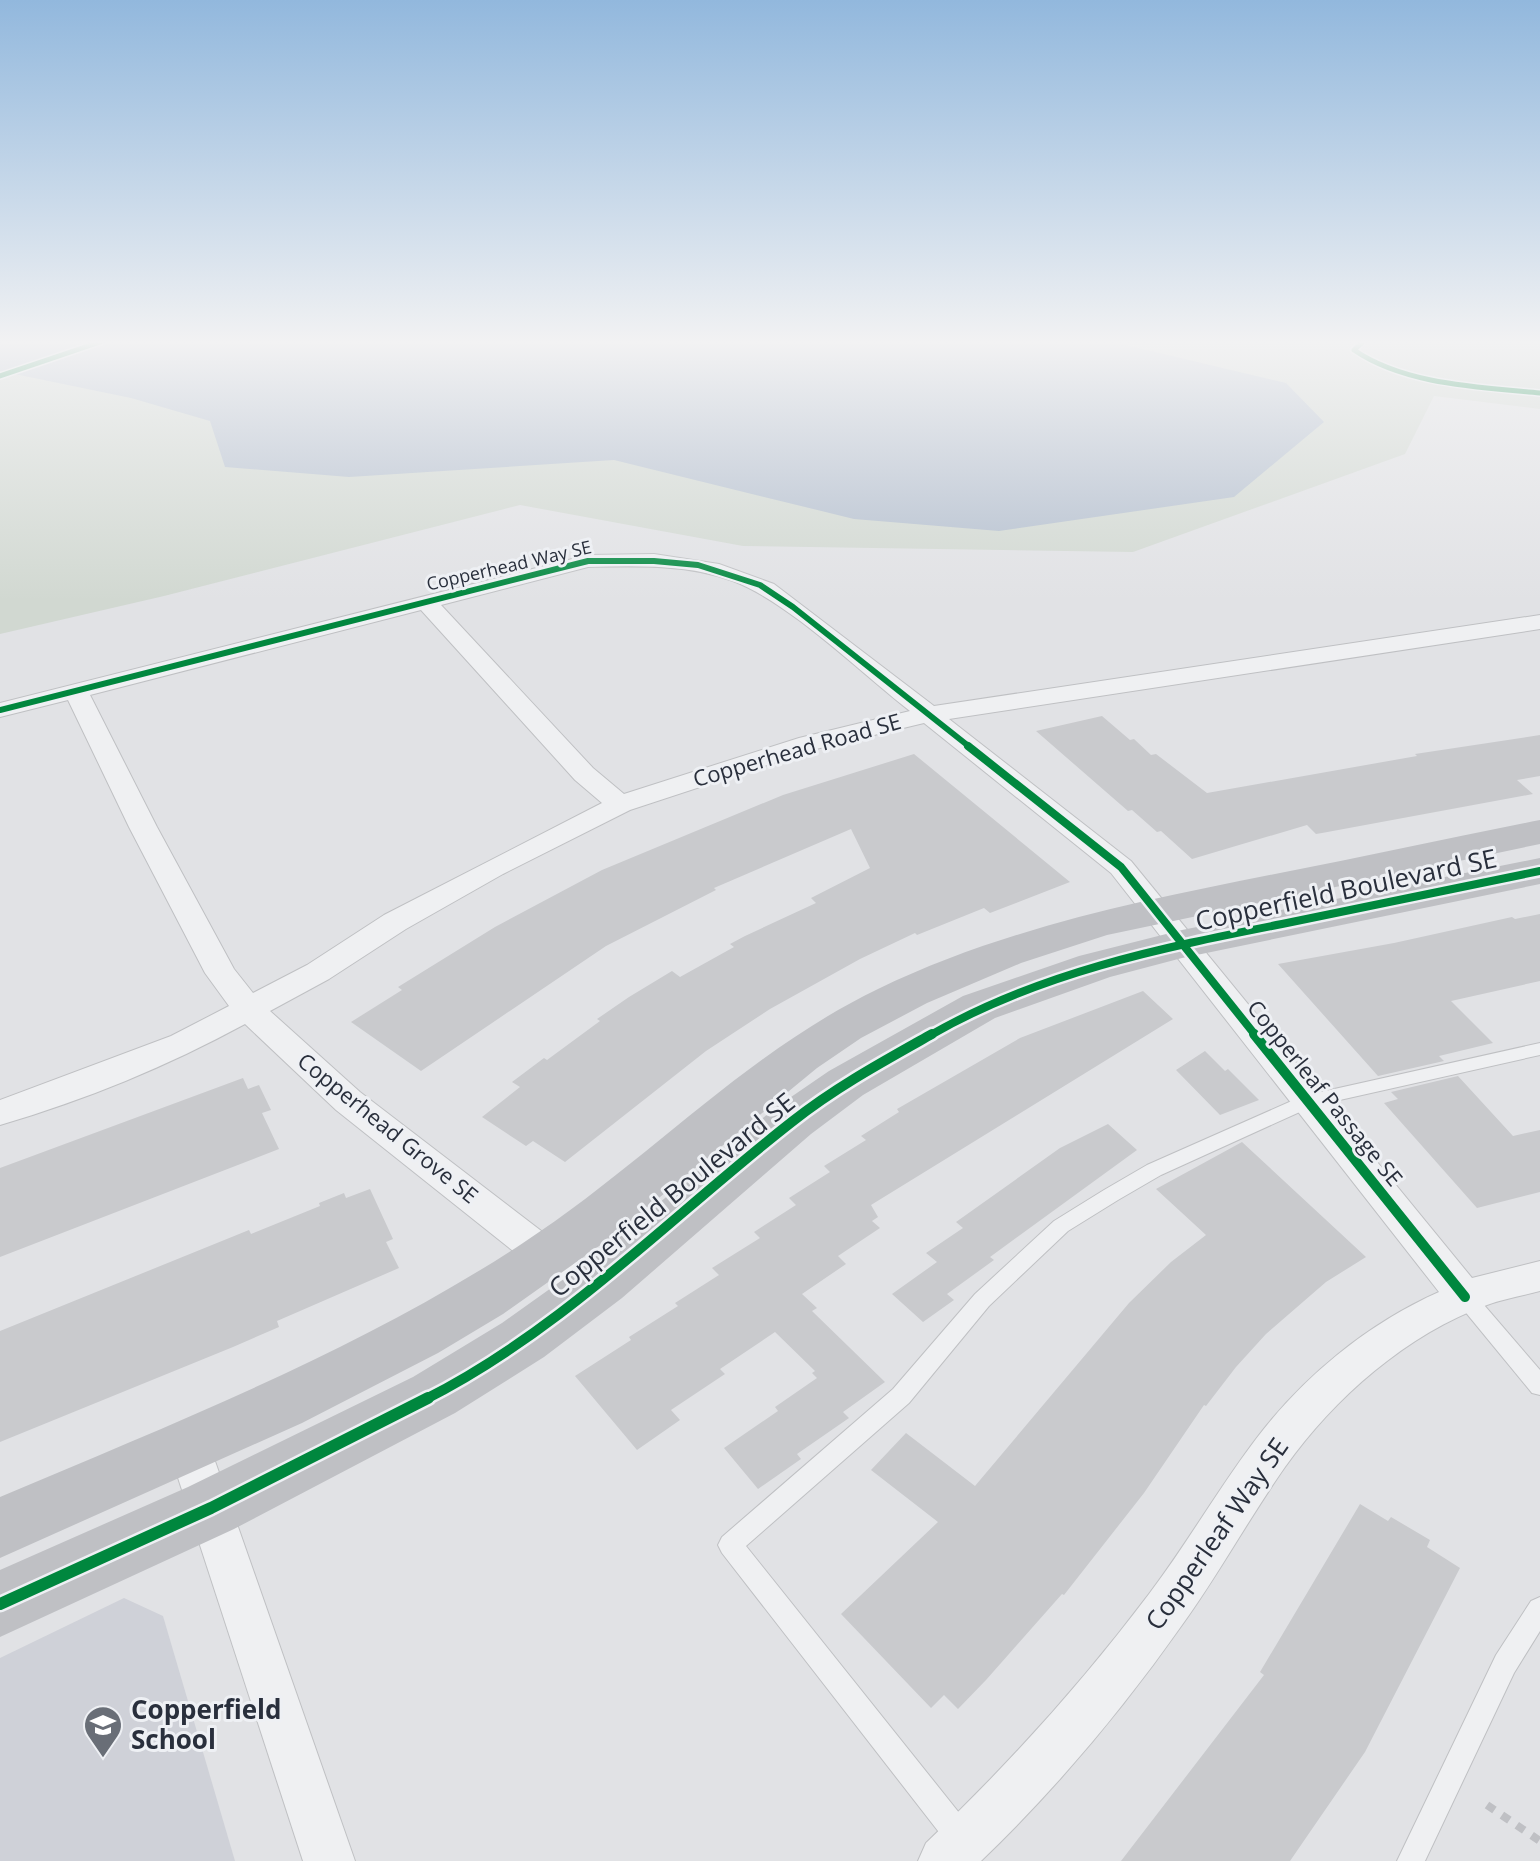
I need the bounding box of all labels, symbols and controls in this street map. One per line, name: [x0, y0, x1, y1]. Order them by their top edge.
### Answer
street label: Copperhead Way SE: [424, 534, 594, 596]
street label: Copperhead Road SE: [689, 705, 904, 793]
street label: Copperfield Boulevard SE: [1192, 839, 1500, 939]
street label: Copperleaf Passage SE: [1241, 993, 1410, 1192]
street label: Copperhead Grove SE: [292, 1045, 485, 1209]
street label: Copperfield Boulevard SE: [541, 1084, 802, 1305]
street label: Copperleaf Way SE: [1136, 1430, 1296, 1637]
place label: Copperfield School: [131, 1691, 281, 1757]
school or university icon: Copperfield School: [82, 1704, 124, 1759]

